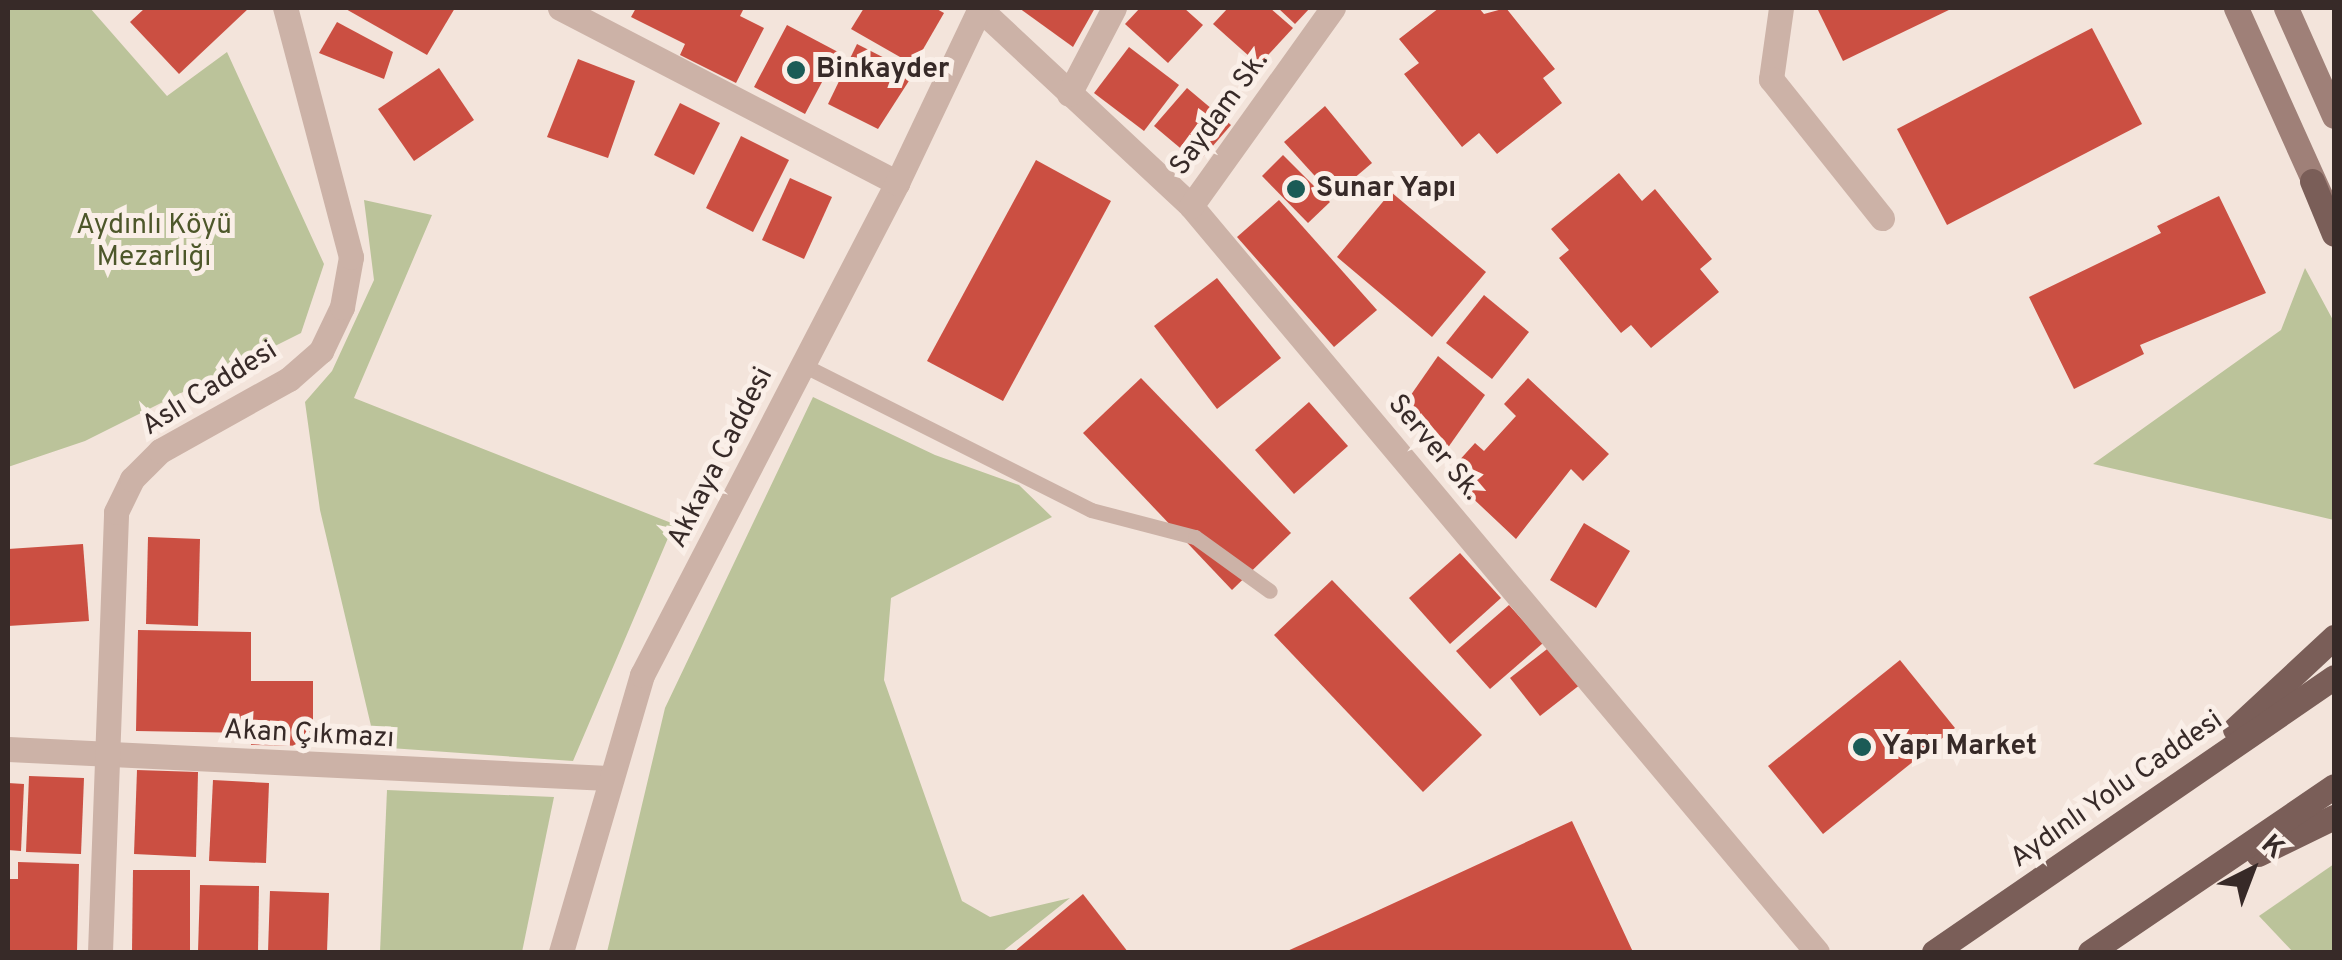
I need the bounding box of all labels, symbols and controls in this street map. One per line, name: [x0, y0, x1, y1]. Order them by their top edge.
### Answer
street label: Saydam Sk.: [1164, 45, 1276, 183]
place label: Binkayder: [816, 53, 950, 87]
marker: Binkayder: [785, 59, 807, 81]
place label: Sunar Yapı: [1316, 172, 1457, 206]
marker: Sunar Yapı: [1285, 178, 1307, 200]
park label: Aydınlı Köyü Mezarlığı: [76, 209, 232, 275]
street label: Aslı Caddesi: [136, 334, 284, 444]
street label: Akkaya Caddesi: [661, 362, 781, 554]
street label: Server Sk.: [1380, 388, 1488, 508]
street label: Aydınlı Yolu Caddesi: [2004, 704, 2230, 876]
street label: Akan Çıkmazı: [223, 714, 395, 756]
place label: Yapı Market: [1882, 730, 2037, 764]
marker: Yapı Market: [1851, 736, 1873, 758]
north arrow: [2202, 820, 2302, 920]
text: K: [2253, 828, 2291, 868]

